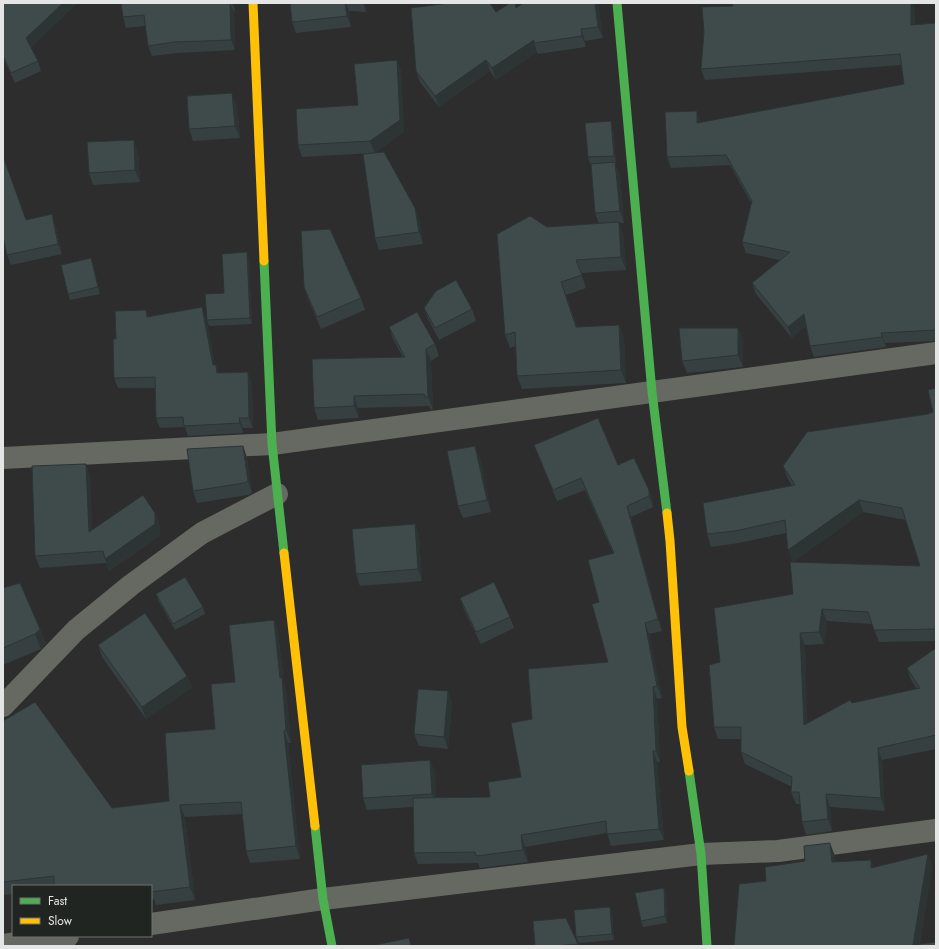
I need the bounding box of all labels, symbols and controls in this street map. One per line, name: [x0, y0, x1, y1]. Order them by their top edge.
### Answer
legend: [12, 885, 152, 937]
text: Fast: [48, 892, 67, 910]
text: Slow: [48, 912, 73, 930]

